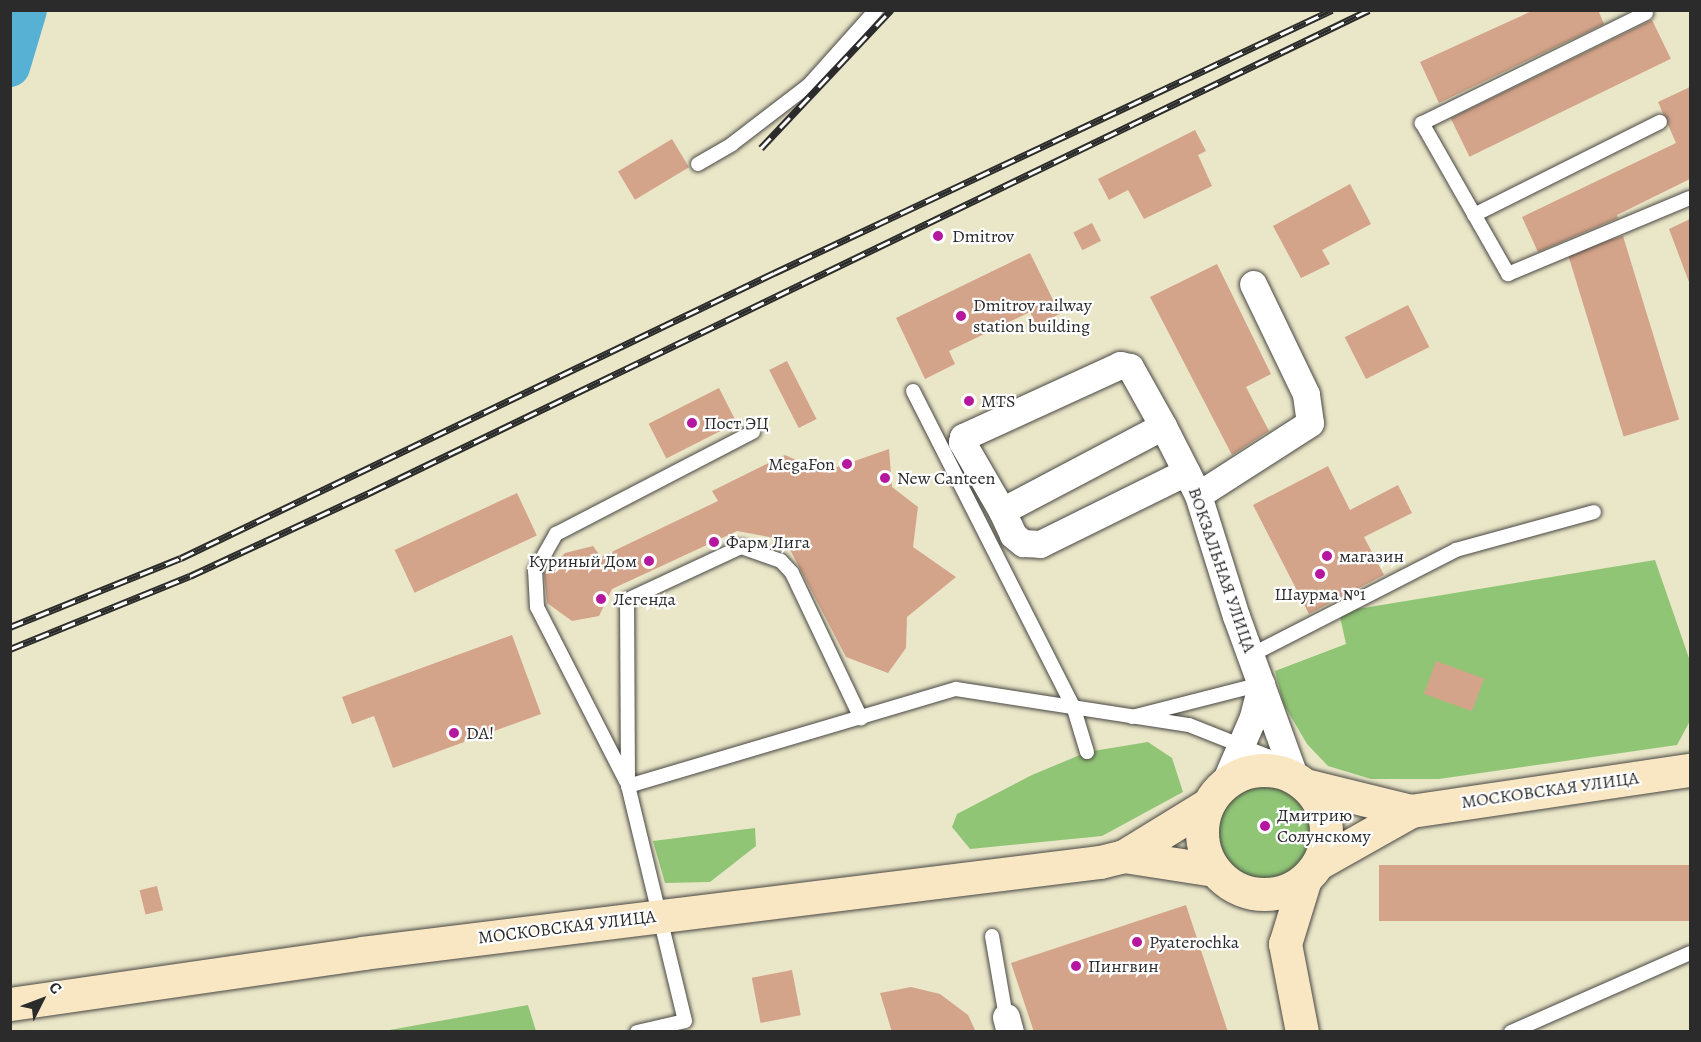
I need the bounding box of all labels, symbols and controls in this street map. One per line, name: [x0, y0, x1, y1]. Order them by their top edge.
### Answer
place label: Dmitrov: [952, 225, 1014, 247]
marker: Dmitrov: [929, 227, 947, 245]
place label: Dmitrov railway station building: [973, 295, 1092, 338]
marker: Dmitrov railway station building: [954, 309, 968, 323]
place label: MTS: [981, 390, 1015, 412]
marker: MTS: [962, 394, 976, 408]
place label: Пост ЭЦ: [704, 412, 769, 434]
marker: Пост ЭЦ: [685, 416, 699, 430]
place label: MegaFon: [768, 453, 835, 475]
marker: MegaFon: [840, 457, 854, 471]
place label: New Canteen: [897, 467, 995, 489]
marker: New Canteen: [878, 471, 892, 485]
street label: ВОКЗАЛЬНАЯ УЛИЦА: [1184, 484, 1260, 656]
place label: Фарм Лига: [726, 531, 810, 553]
marker: Фарм Лига: [707, 535, 721, 549]
place label: магазин: [1339, 545, 1404, 567]
marker: магазин: [1320, 549, 1334, 563]
place label: Куриный Дом: [529, 550, 637, 572]
marker: Куриный Дом: [642, 554, 656, 568]
marker: Шаурма №1: [1313, 567, 1327, 581]
place label: Шаурма №1: [1274, 583, 1366, 605]
place label: Легенда: [613, 588, 676, 610]
marker: Легенда: [594, 592, 608, 606]
place label: DA!: [466, 722, 494, 744]
marker: DA!: [447, 726, 461, 740]
street label: МОСКОВСКАЯ УЛИЦА: [1460, 767, 1640, 813]
place label: Дмитрию Солунскому: [1277, 805, 1371, 848]
marker: Дмитрию Солунскому: [1258, 819, 1272, 833]
street label: МОСКОВСКАЯ УЛИЦА: [477, 905, 657, 949]
place label: Pyaterochka: [1149, 931, 1239, 953]
marker: Pyaterochka: [1130, 935, 1144, 949]
place label: Пингвин: [1088, 955, 1159, 977]
marker: Пингвин: [1069, 959, 1083, 973]
north arrow: [12, 970, 72, 1030]
text: С: [44, 977, 67, 999]

